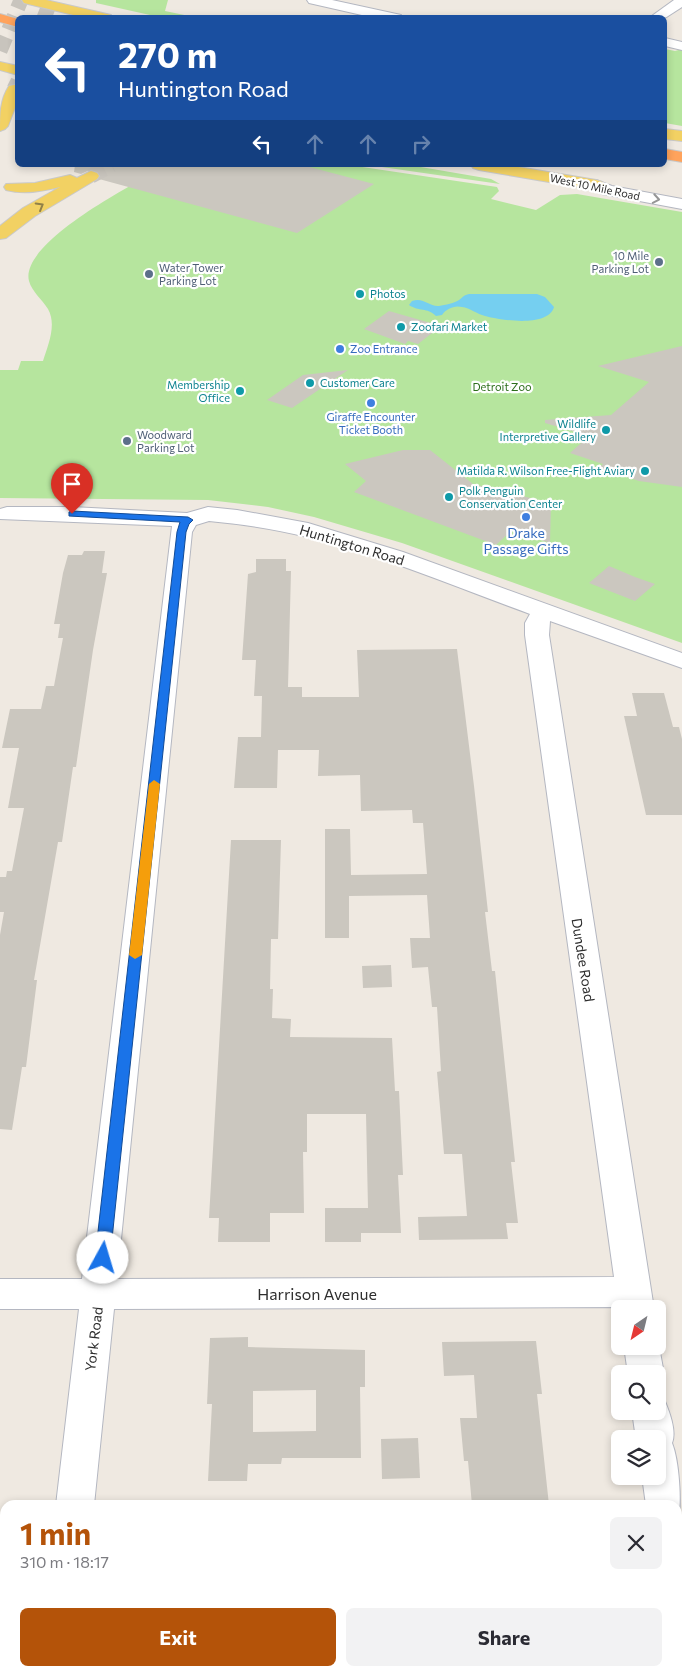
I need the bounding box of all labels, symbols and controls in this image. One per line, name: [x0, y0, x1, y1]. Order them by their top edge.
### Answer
text: 270 m: [118, 32, 217, 75]
icon: left: [35, 35, 100, 100]
text: Huntington Road: [118, 75, 289, 102]
icon: left: [248, 130, 276, 158]
icon: ahead: [301, 130, 329, 158]
icon: ahead: [354, 130, 382, 158]
icon: right: [407, 130, 435, 158]
street label: West 10 Mile Road: [549, 171, 641, 202]
one-way arrow: [651, 194, 660, 204]
one-way arrow: [34, 202, 43, 212]
place label: 10 Mile Parking Lot: [591, 249, 649, 275]
marker: 10 Mile Parking Lot: [653, 256, 665, 268]
place label: Water Tower Parking Lot: [159, 261, 224, 287]
marker: Water Tower Parking Lot: [143, 268, 155, 280]
place label: Photos: [370, 287, 406, 300]
marker: Photos: [354, 288, 366, 300]
place label: Zoofari Market: [411, 320, 488, 333]
marker: Zoofari Market: [395, 321, 407, 333]
place label: Zoo Entrance: [350, 342, 418, 355]
marker: Zoo Entrance: [334, 343, 346, 355]
place label: Customer Care: [320, 376, 395, 389]
marker: Customer Care: [304, 377, 316, 389]
place label: Membership Office: [167, 378, 230, 404]
park label: Detroit Zoo: [472, 380, 532, 393]
marker: Membership Office: [234, 385, 246, 397]
marker: Giraffe Encounter Ticket Booth: [365, 397, 377, 409]
place label: Giraffe Encounter Ticket Booth: [327, 410, 416, 436]
place label: Wildlife Interpretive Gallery: [500, 417, 596, 443]
marker: Wildlife Interpretive Gallery: [600, 424, 612, 436]
place label: Woodward Parking Lot: [137, 428, 195, 454]
marker: Woodward Parking Lot: [121, 435, 133, 447]
pin: [51, 463, 93, 514]
place label: Matilda R. Wilson Free-Flight Aviary: [457, 464, 635, 477]
marker: Matilda R. Wilson Free-Flight Aviary: [639, 465, 651, 477]
icon: arrive: [58, 470, 86, 498]
place label: Polk Penguin Conservation Center: [459, 484, 563, 510]
marker: Polk Penguin Conservation Center: [443, 491, 455, 503]
marker: Drake Passage Gifts: [520, 511, 532, 523]
street label: Huntington Road: [298, 521, 407, 569]
place label: Drake Passage Gifts: [483, 524, 569, 557]
street label: Dundee Road: [568, 917, 598, 1003]
position arrow: [76, 1231, 128, 1283]
street label: Harrison Avenue: [257, 1284, 377, 1303]
north arrow: [611, 1300, 666, 1355]
map controls: [611, 1300, 666, 1485]
street label: York Road: [81, 1306, 106, 1372]
button: search: [611, 1365, 666, 1420]
button: layers: [611, 1430, 666, 1485]
text: 1 min: [20, 1514, 91, 1551]
button: close: [610, 1517, 662, 1569]
text: 310 m · 18:17: [20, 1552, 109, 1571]
button: Exit: [20, 1608, 336, 1666]
button: Share: [346, 1608, 662, 1666]

